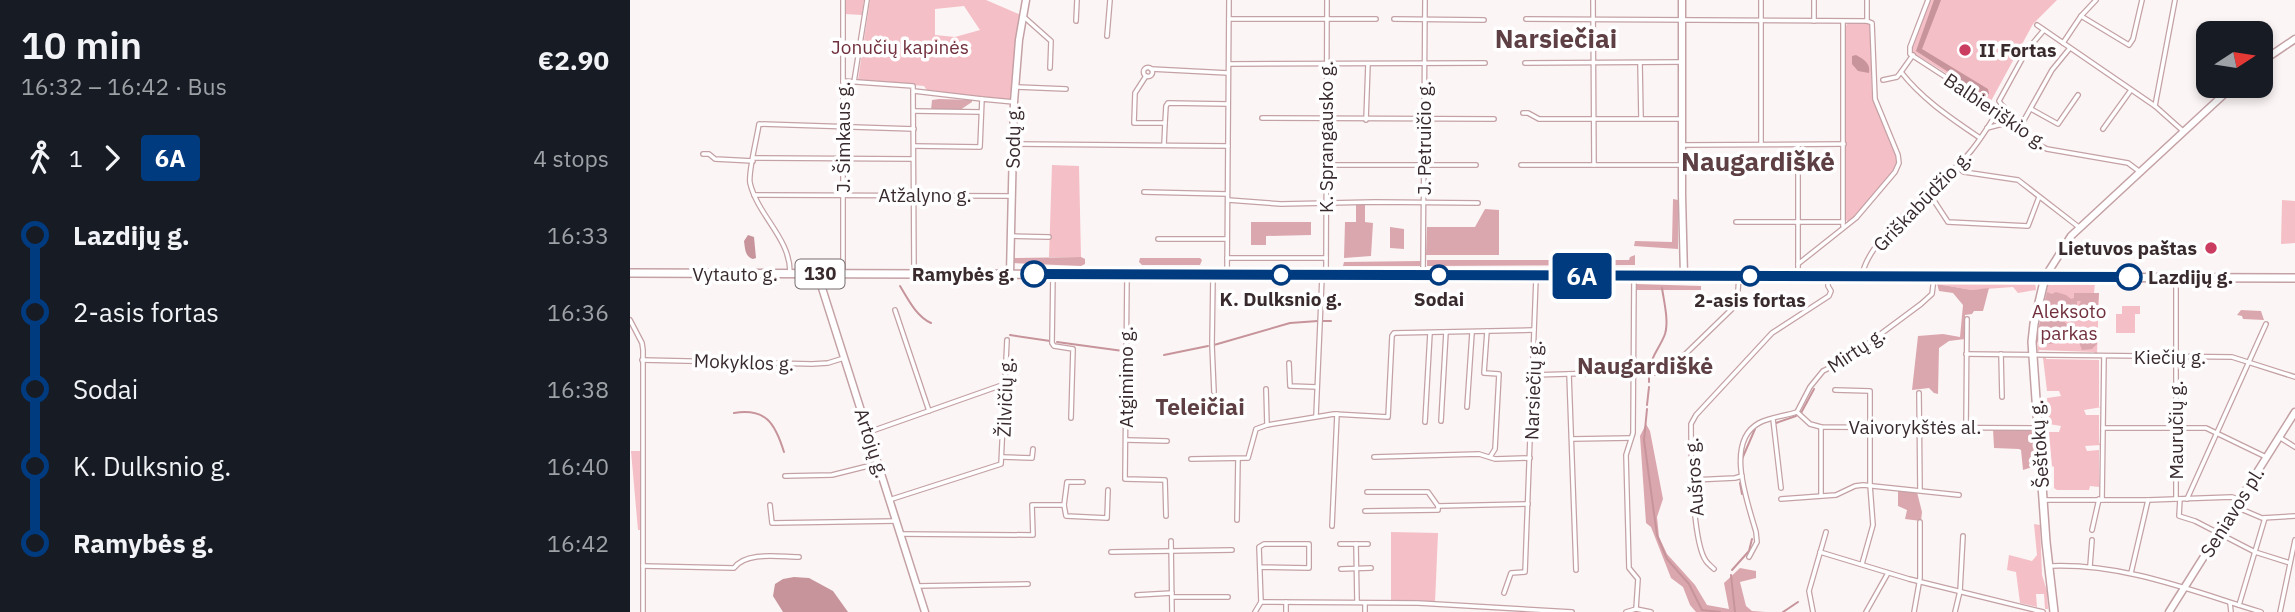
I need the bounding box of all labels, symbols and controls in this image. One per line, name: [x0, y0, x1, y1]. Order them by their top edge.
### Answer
text: 10 min: [21, 20, 142, 69]
district label: Narsiečiai: [1495, 21, 1617, 55]
north arrow: [2196, 21, 2273, 98]
map controls: [2196, 21, 2273, 98]
park label: Jonučių kapinės: [831, 35, 969, 59]
place label: II Fortas: [1979, 38, 2057, 62]
marker: II Fortas: [1957, 42, 1973, 58]
text: €2.90: [538, 43, 609, 77]
street label: K. Sprangausko g.: [1314, 61, 1338, 213]
street label: Balbieriškio g.: [1939, 67, 2053, 155]
text: 16:32 – 16:42 · Bus: [21, 71, 227, 101]
street label: J. Šimkaus g.: [831, 81, 855, 193]
street label: J. Petruičio g.: [1412, 81, 1436, 195]
street label: Sodų g.: [1000, 105, 1026, 169]
icon: walk: [21, 139, 59, 177]
icon: forward: [93, 139, 131, 177]
text: 6A: [155, 142, 186, 174]
text: 1: [69, 143, 83, 173]
text: 4 stops: [533, 143, 609, 173]
district label: Naugardiškė: [1681, 144, 1835, 178]
street label: Griškabūdžio g.: [1868, 145, 1976, 257]
street label: Atžalyno g.: [878, 183, 972, 207]
text: Lazdijų g.: [73, 218, 190, 252]
text: 16:33: [547, 220, 609, 250]
place label: Lietuvos paštas: [2058, 236, 2197, 260]
marker: Lietuvos paštas: [2203, 240, 2219, 256]
line badge: 6A: [1550, 253, 1614, 299]
road number: 130: [796, 260, 844, 288]
text: 6A: [1567, 260, 1597, 292]
marker: Ramybės g.: [1021, 261, 1047, 287]
street label: Vytauto g.: [692, 262, 778, 286]
place label: Ramybės g.: [912, 262, 1015, 286]
marker: Lazdijų g.: [2116, 264, 2142, 290]
marker: K. Dulksnio g.: [1271, 265, 1291, 285]
marker: Sodai: [1429, 265, 1449, 285]
place label: Lazdijų g.: [2148, 265, 2233, 289]
marker: 2-asis fortas: [1740, 266, 1760, 286]
place label: K. Dulksnio g.: [1220, 287, 1342, 311]
place label: Sodai: [1414, 287, 1464, 311]
place label: 2-asis fortas: [1694, 288, 1806, 312]
text: 2-asis fortas: [73, 295, 219, 329]
text: 16:36: [547, 297, 609, 327]
park label: Aleksoto parkas: [2032, 299, 2106, 345]
street label: Mirtų g.: [1823, 322, 1889, 378]
street label: Atgimimo g.: [1114, 326, 1138, 428]
street label: Narsiečių g.: [1519, 340, 1547, 440]
street label: Kiečių g.: [2134, 345, 2206, 369]
street label: Mokyklos g.: [693, 348, 795, 376]
district label: Naugardiškė: [1577, 350, 1713, 380]
street label: Žilvičių g.: [992, 357, 1018, 437]
text: Sodai: [73, 372, 138, 406]
text: 16:38: [547, 374, 609, 404]
street label: Mauručių g.: [2164, 380, 2188, 480]
district label: Teleičiai: [1155, 391, 1245, 421]
street label: Šeštokų g.: [2024, 399, 2054, 489]
street label: Artojų g.: [849, 405, 895, 481]
street label: Vaivorykštės al.: [1849, 415, 1981, 439]
street label: Aušros g.: [1679, 437, 1709, 517]
text: K. Dulksnio g.: [73, 449, 231, 483]
text: 16:40: [547, 451, 609, 481]
street label: Seniavos pl.: [2195, 462, 2269, 562]
text: Ramybės g.: [73, 526, 214, 560]
text: 16:42: [547, 528, 609, 558]

